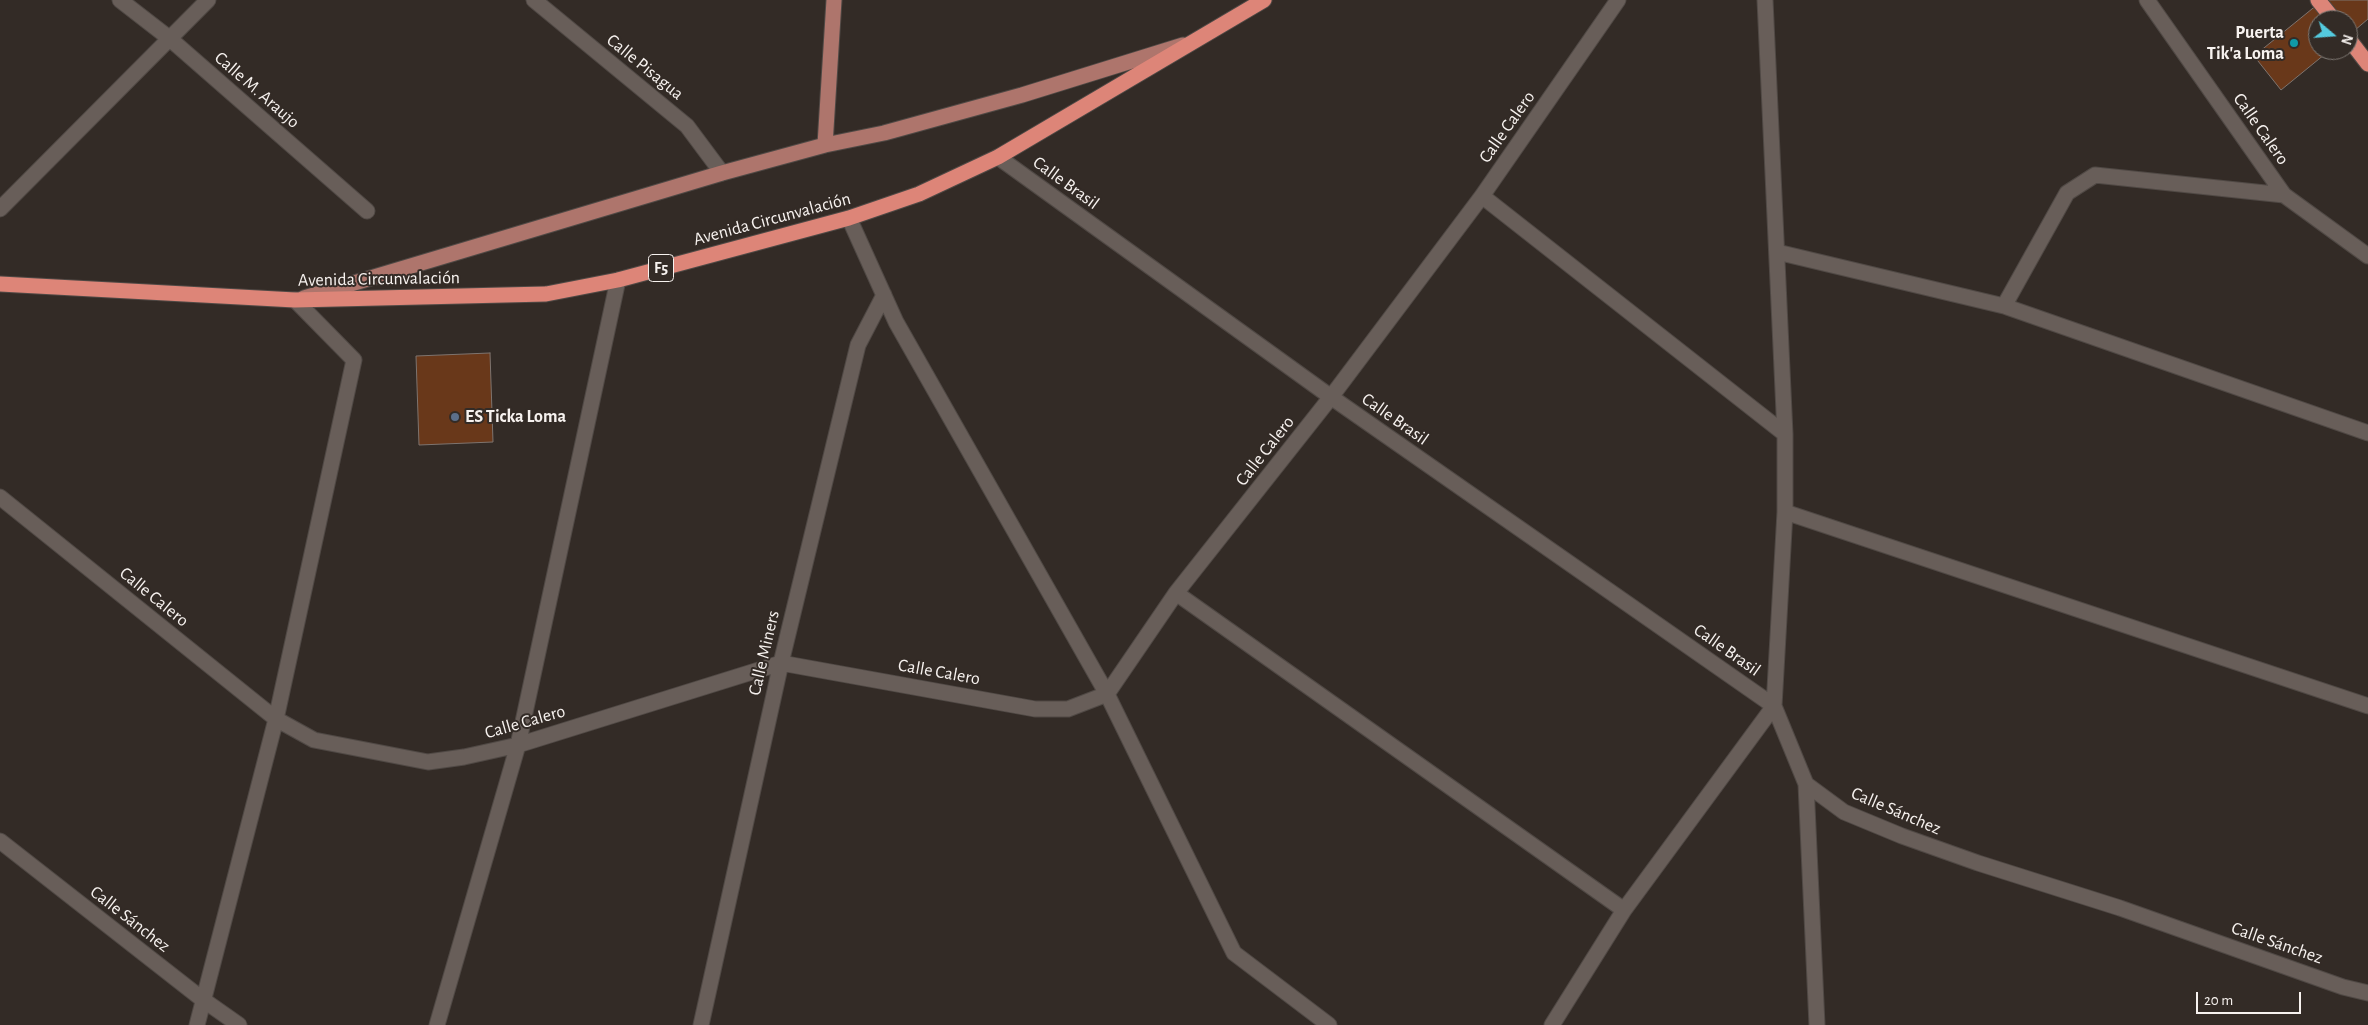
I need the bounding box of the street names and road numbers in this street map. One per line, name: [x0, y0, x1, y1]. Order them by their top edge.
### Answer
street label: Calle Pisagua: [602, 29, 688, 105]
street label: Calle M. Araujo: [210, 47, 304, 133]
street label: Calle Calero: [1474, 87, 1540, 167]
street label: Calle Calero: [2228, 89, 2294, 169]
street label: Calle Brasil: [1029, 152, 1103, 214]
street label: Avenida Circunvalación: [691, 188, 853, 250]
road number: F5: [648, 254, 674, 282]
street label: Avenida Circunvalación: [298, 267, 460, 291]
street label: Calle Brasil: [1357, 388, 1433, 450]
street label: Calle Calero: [1231, 412, 1299, 490]
street label: Calle Calero: [115, 563, 193, 631]
street label: Calle Miners: [744, 608, 784, 698]
street label: Calle Brasil: [1689, 619, 1765, 681]
street label: Calle Calero: [896, 654, 982, 690]
street label: Calle Calero: [482, 700, 568, 744]
street label: Calle Sánchez: [1848, 782, 1944, 840]
street label: Calle Sánchez: [86, 881, 174, 957]
street label: Calle Sánchez: [2228, 917, 2326, 969]

